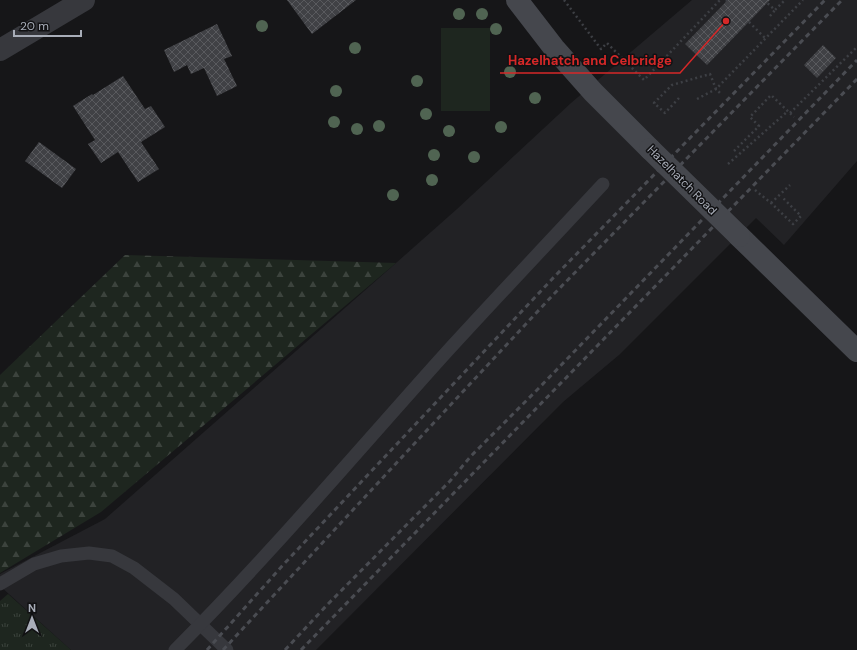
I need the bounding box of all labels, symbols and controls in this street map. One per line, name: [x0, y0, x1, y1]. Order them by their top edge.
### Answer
scale bar: [14, 12, 81, 38]
text: 20 m: [20, 18, 49, 34]
callout: Hazelhatch and Celbridge: [500, 48, 680, 73]
text: Hazelhatch and Celbridge: [508, 52, 672, 69]
street label: Hazelhatch Road: [644, 142, 720, 218]
north arrow: [12, 598, 52, 638]
text: N: [28, 601, 36, 615]

